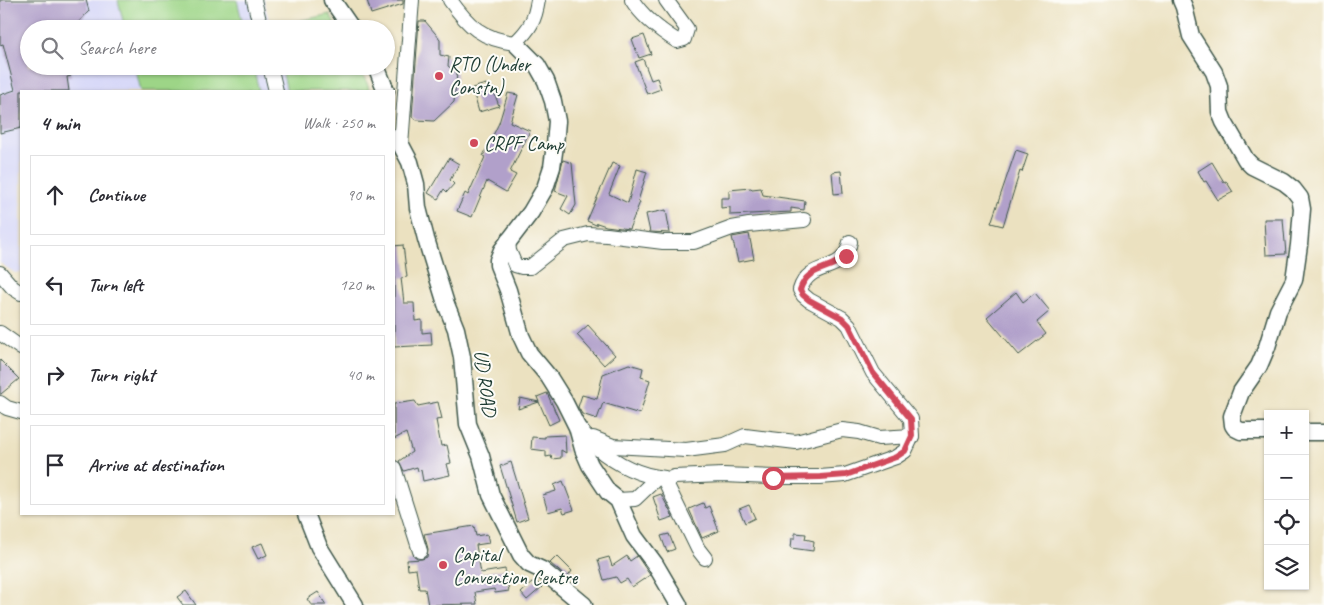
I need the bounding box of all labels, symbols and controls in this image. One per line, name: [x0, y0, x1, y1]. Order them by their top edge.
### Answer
search box: [20, 20, 395, 75]
icon: search: [38, 34, 66, 62]
text: Search here: [78, 36, 155, 60]
place label: RTO (Under Constn): [449, 52, 532, 100]
marker: RTO (Under Constn): [433, 70, 445, 82]
text: 4 min: [40, 110, 80, 136]
text: Walk · 250 m: [303, 113, 375, 133]
place label: CRPF Camp: [484, 131, 565, 156]
marker: CRPF Camp: [468, 137, 480, 149]
icon: ahead: [41, 181, 69, 209]
text: Continue: [88, 183, 145, 207]
text: 90 m: [347, 185, 374, 205]
route end: [835, 245, 858, 268]
icon: left: [41, 271, 69, 299]
text: Turn left: [88, 273, 143, 297]
text: 120 m: [340, 275, 374, 295]
street label: UD ROAD: [468, 348, 503, 420]
icon: right: [41, 361, 69, 389]
text: Turn right: [88, 363, 155, 387]
text: 40 m: [347, 365, 374, 385]
map controls: [1264, 410, 1309, 590]
button: +: [1264, 410, 1309, 455]
icon: arrive: [41, 451, 69, 479]
text: Arrive at destination: [88, 453, 224, 477]
button: −: [1264, 455, 1309, 500]
route start: [762, 467, 785, 490]
button: locate: [1264, 500, 1309, 545]
place label: Capital Convention Centre: [453, 542, 579, 590]
button: layers: [1264, 545, 1309, 590]
marker: Capital Convention Centre: [437, 559, 449, 571]

